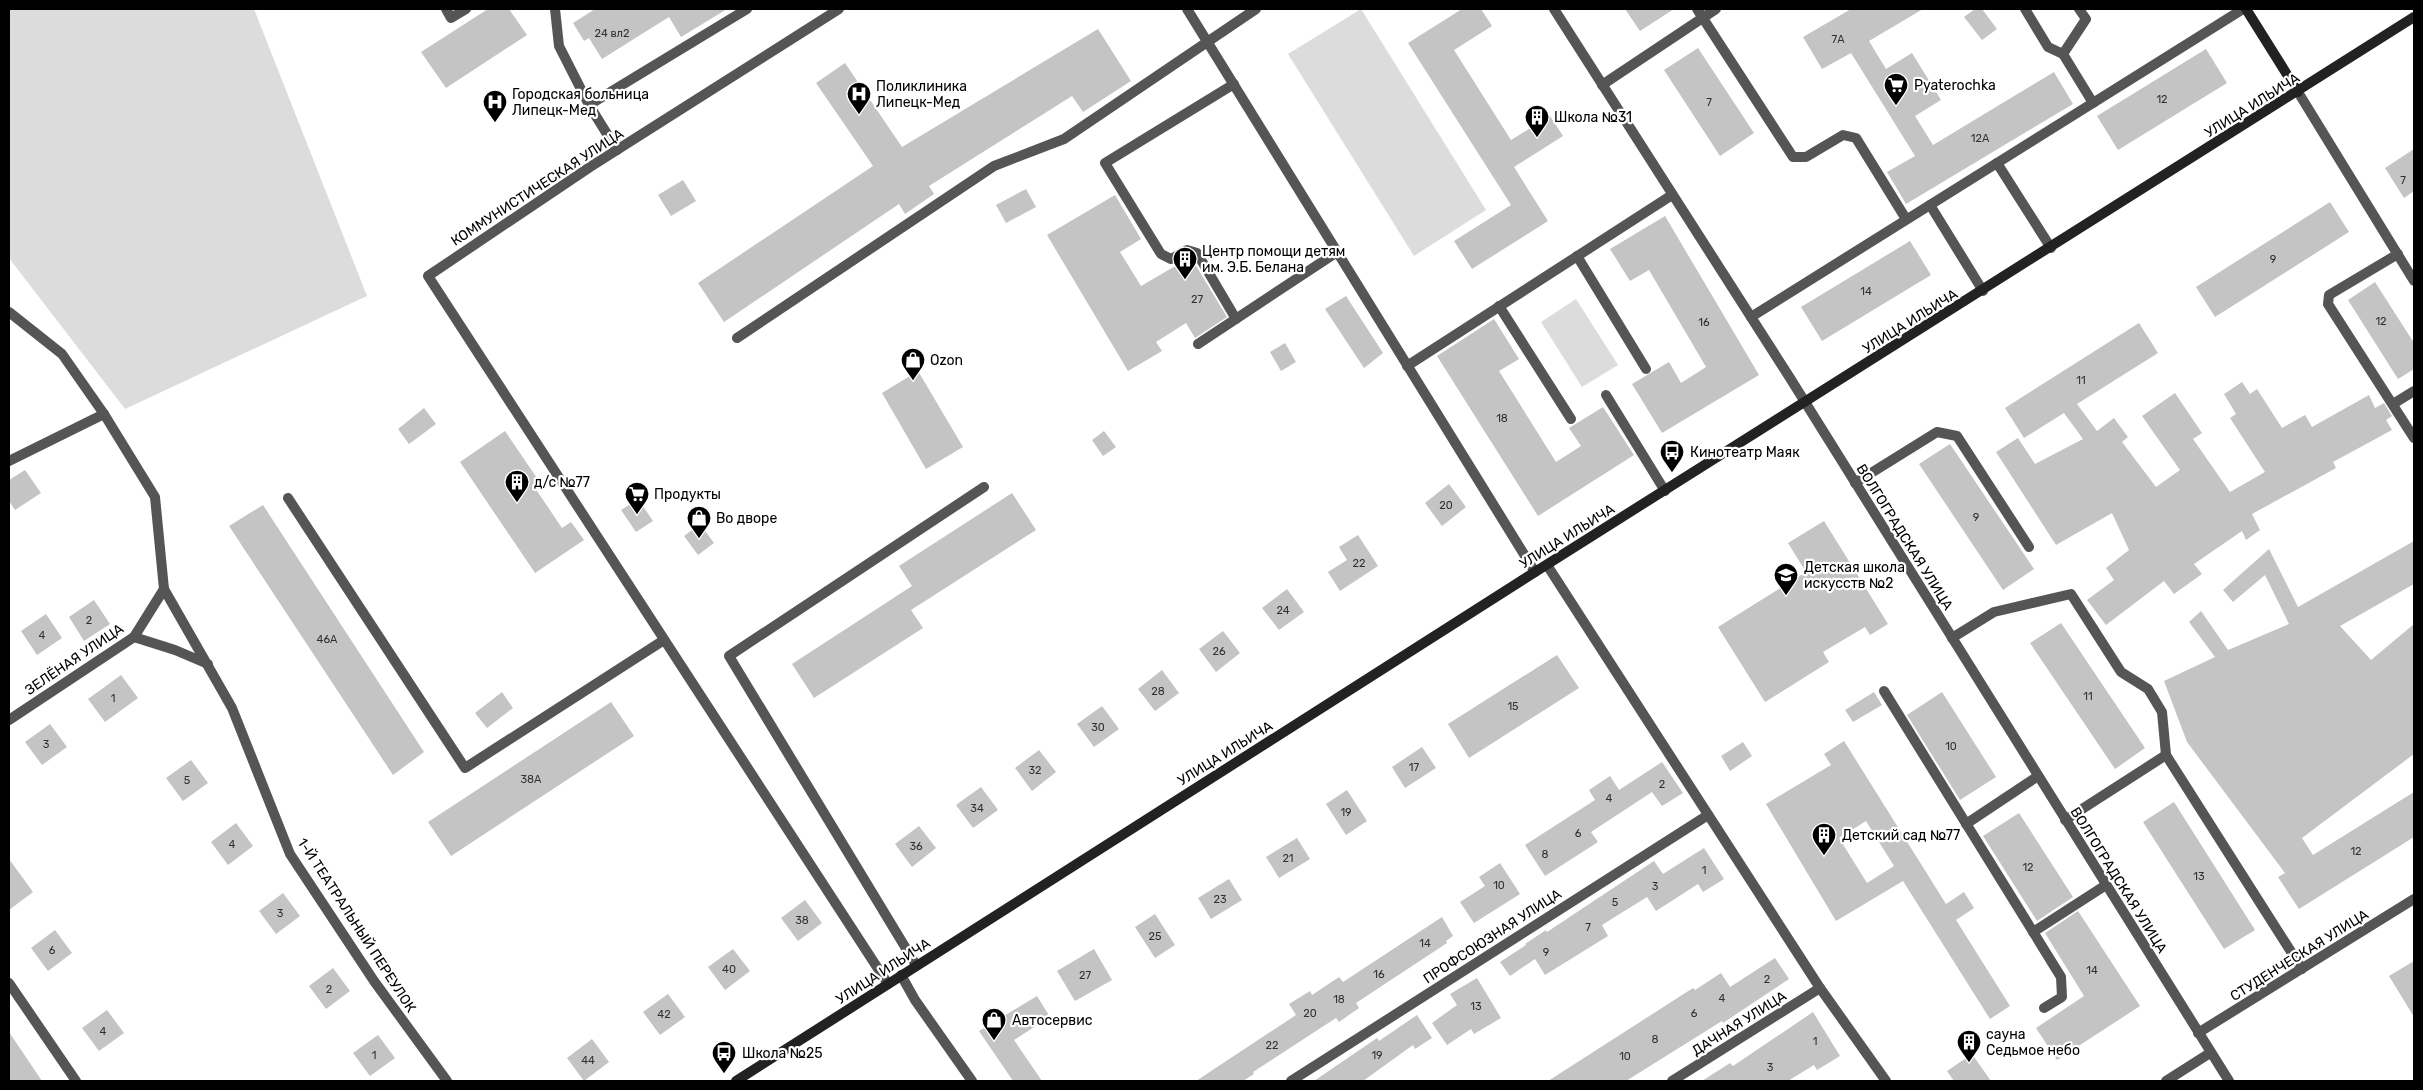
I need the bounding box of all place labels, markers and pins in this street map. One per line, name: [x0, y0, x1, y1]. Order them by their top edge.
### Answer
supermarket icon: Pyaterochka: [1883, 72, 1909, 106]
place label: Pyaterochka: [1914, 77, 1996, 94]
place label: Поликлиника Липецк-Мед: [876, 78, 967, 111]
hospital icon: Поликлиника Липецк-Мед: [846, 81, 872, 115]
place label: Городская больница Липецк-Мед: [512, 86, 649, 119]
hospital icon: Городская больница Липецк-Мед: [482, 89, 508, 123]
building icon: Школа №31: [1524, 104, 1550, 138]
place label: Школа №31: [1554, 109, 1632, 126]
place label: Центр помощи детям им. Э.Б. Белана: [1202, 243, 1345, 276]
building icon: Центр помощи детям им. Э.Б. Белана: [1172, 246, 1198, 280]
shop icon: Ozon: [900, 347, 926, 381]
place label: Ozon: [930, 352, 963, 369]
bus stop icon: Кинотеатр Маяк: [1659, 439, 1685, 473]
place label: Кинотеатр Маяк: [1690, 444, 1800, 461]
building icon: д/с №77: [504, 469, 530, 503]
place label: д/с №77: [534, 474, 590, 491]
supermarket icon: Продукты: [624, 481, 650, 515]
place label: Продукты: [654, 486, 721, 503]
shop icon: Во дворе: [686, 505, 712, 539]
place label: Во дворе: [716, 510, 777, 527]
place label: Детская школа искусств №2: [1804, 559, 1905, 592]
school or university icon: Детская школа искусств №2: [1773, 562, 1799, 596]
building icon: Детский сад №77: [1811, 822, 1837, 856]
place label: Детский сад №77: [1842, 827, 1960, 844]
shop icon: Автосервис: [981, 1007, 1007, 1041]
place label: Автосервис: [1012, 1012, 1093, 1029]
place label: сауна Седьмое небо: [1986, 1026, 2080, 1059]
building icon: сауна Седьмое небо: [1956, 1029, 1982, 1063]
bus stop icon: Школа №25: [711, 1040, 737, 1074]
place label: Школа №25: [742, 1045, 823, 1062]

